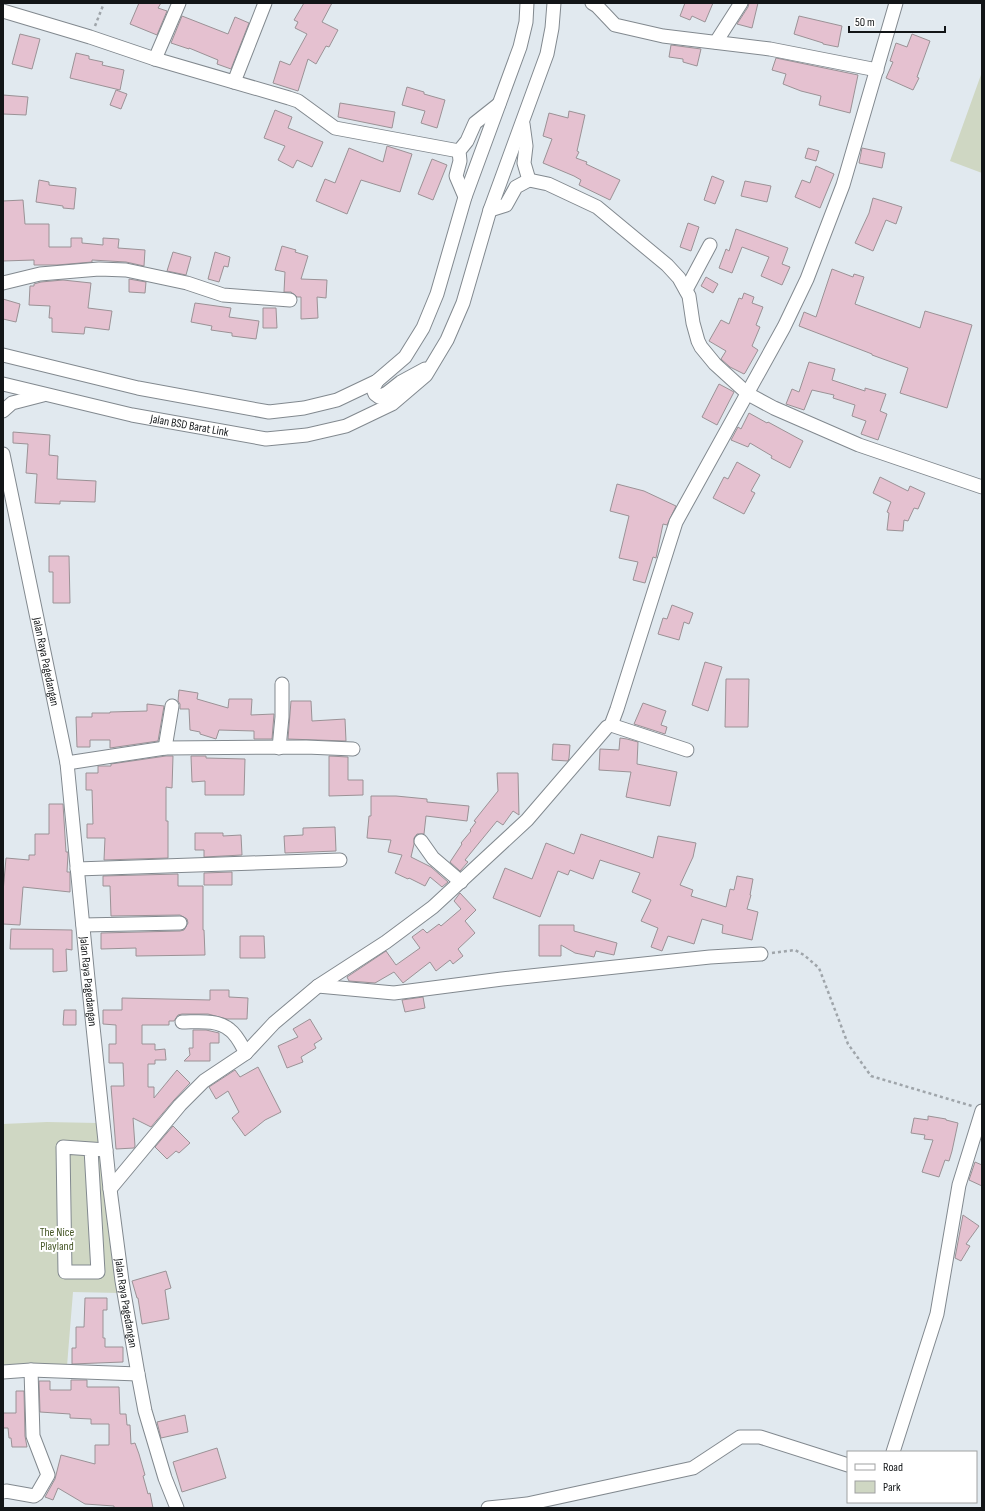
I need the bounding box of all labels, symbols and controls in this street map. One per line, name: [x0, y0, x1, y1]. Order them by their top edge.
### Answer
scale bar: [849, 8, 945, 34]
text: 50 m: [855, 15, 875, 30]
street label: Jalan BSD Barat Link: [148, 411, 230, 440]
street label: Jalan Raya Pagedangan: [29, 615, 62, 707]
street label: Jalan Raya Pagedangan: [76, 935, 100, 1027]
park label: The Nice Playland: [40, 1225, 74, 1254]
street label: Jalan Raya Pagedangan: [112, 1257, 141, 1349]
legend: [847, 1451, 977, 1503]
text: Road: [883, 1460, 903, 1475]
text: Park: [883, 1480, 901, 1495]

